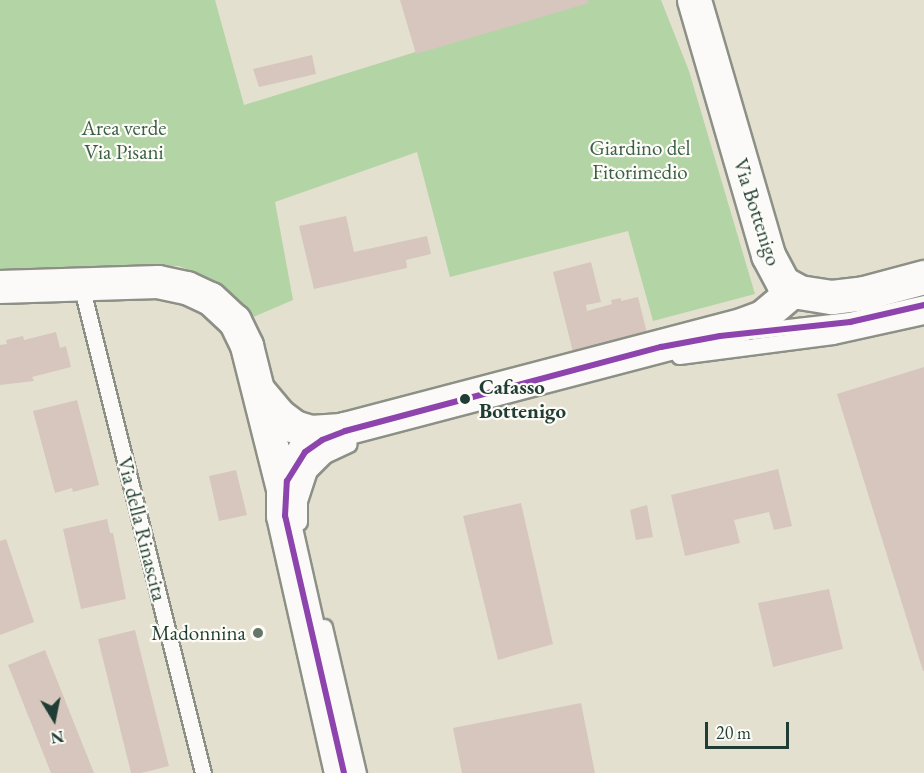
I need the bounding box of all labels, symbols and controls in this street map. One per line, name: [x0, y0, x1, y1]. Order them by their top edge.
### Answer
park label: Area verde Via Pisani: [81, 115, 167, 165]
park label: Giardino del Fitorimedio: [589, 135, 691, 185]
street label: Via Bottenigo: [728, 155, 786, 269]
place label: Cafasso Bottenigo: [479, 374, 566, 424]
marker: Cafasso Bottenigo: [456, 390, 474, 408]
street label: Via della Rinascita: [112, 454, 172, 604]
place label: Madonnina: [151, 620, 246, 646]
marker: Madonnina: [251, 626, 265, 640]
north arrow: [24, 689, 84, 749]
scale bar: [708, 710, 792, 748]
text: 20 m: [716, 721, 751, 744]
text: N: [49, 726, 65, 749]

